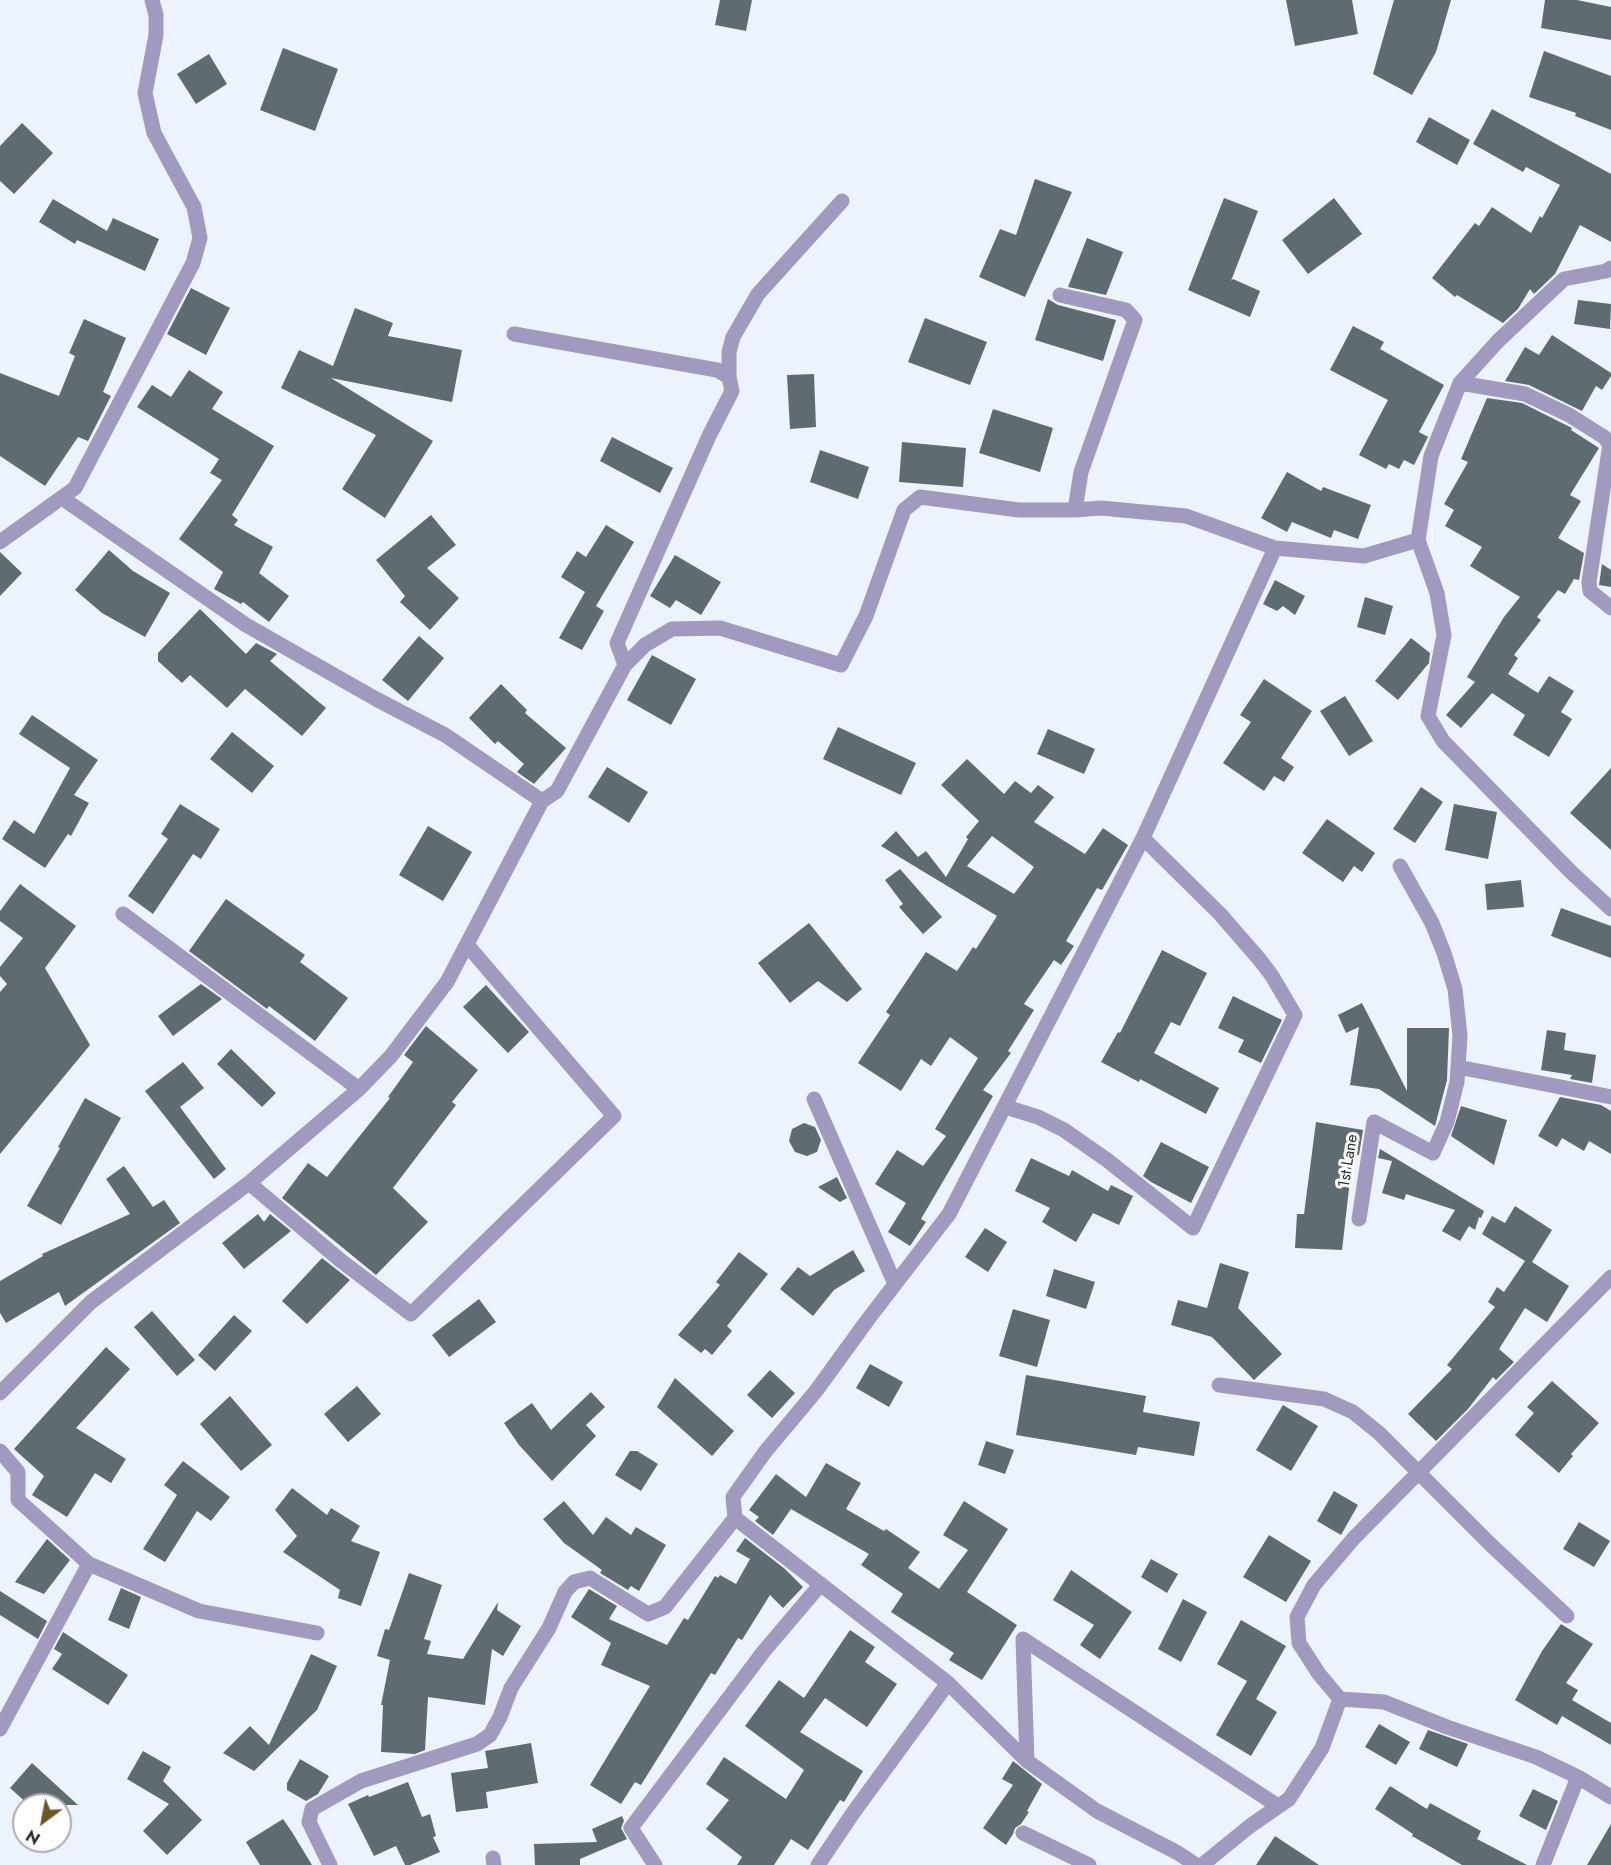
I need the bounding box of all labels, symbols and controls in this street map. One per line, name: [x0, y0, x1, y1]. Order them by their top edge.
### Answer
street label: 1st Lane: [1335, 1133, 1363, 1189]
north arrow: [12, 1793, 72, 1853]
text: N: [22, 1824, 45, 1850]

